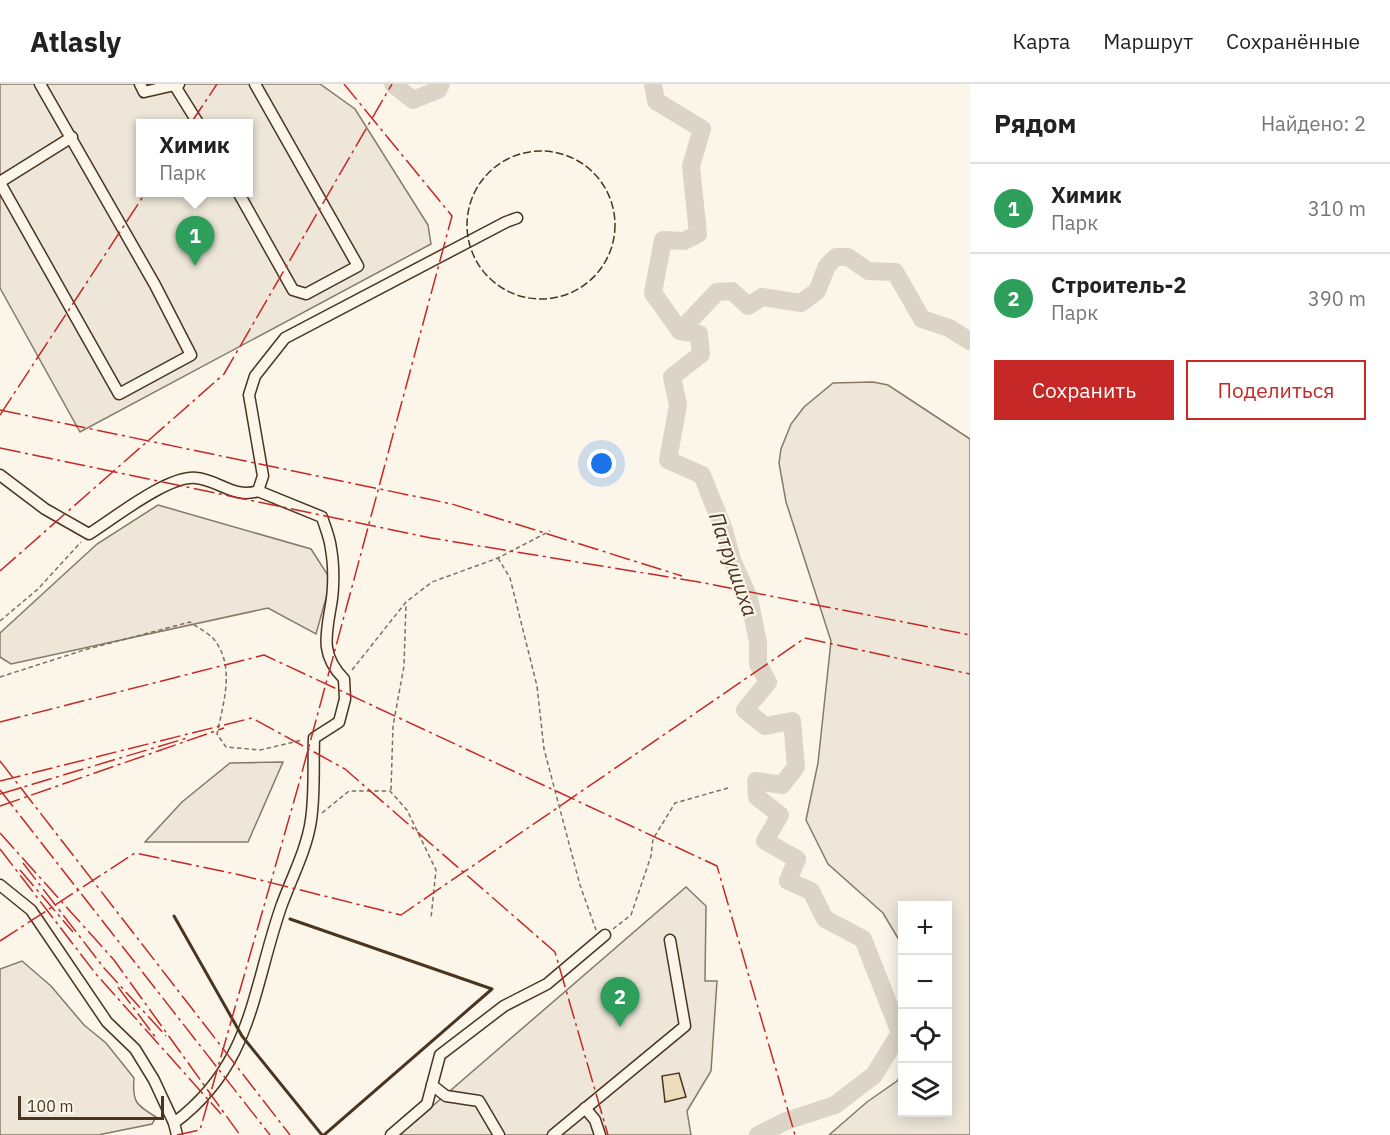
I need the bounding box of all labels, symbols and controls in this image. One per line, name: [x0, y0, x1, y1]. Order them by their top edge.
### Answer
text: Atlasly: [30, 23, 121, 60]
text: Карта: [1012, 27, 1070, 55]
text: Маршрут: [1103, 27, 1193, 55]
text: Сохранённые: [1226, 27, 1360, 55]
text: Рядом: [994, 106, 1076, 140]
text: Найдено: 2: [1261, 110, 1366, 137]
popup: [136, 119, 253, 197]
text: Химик: [159, 130, 230, 159]
text: Парк: [159, 159, 206, 186]
text: Химик: [1051, 180, 1122, 209]
text: 1: [1008, 195, 1020, 222]
text: 310 m: [1308, 195, 1366, 222]
text: Парк: [1051, 209, 1098, 236]
pin: 1: [176, 216, 214, 266]
text: Строитель-2: [1051, 270, 1187, 299]
text: 2: [1008, 285, 1020, 312]
text: 390 m: [1308, 285, 1366, 312]
text: Парк: [1051, 299, 1098, 326]
button: Сохранить: [994, 360, 1174, 420]
button: Поделиться: [1186, 360, 1366, 420]
your location: [587, 449, 616, 478]
water label: Патрушиха: [703, 508, 765, 620]
map controls: [898, 901, 952, 1117]
button: +: [898, 901, 952, 955]
button: −: [898, 955, 952, 1009]
pin: 2: [600, 978, 640, 1027]
button: locate: [898, 1009, 952, 1063]
button: layers: [898, 1063, 952, 1117]
scale bar: [18, 1093, 164, 1120]
text: 100 m: [27, 1096, 74, 1116]

